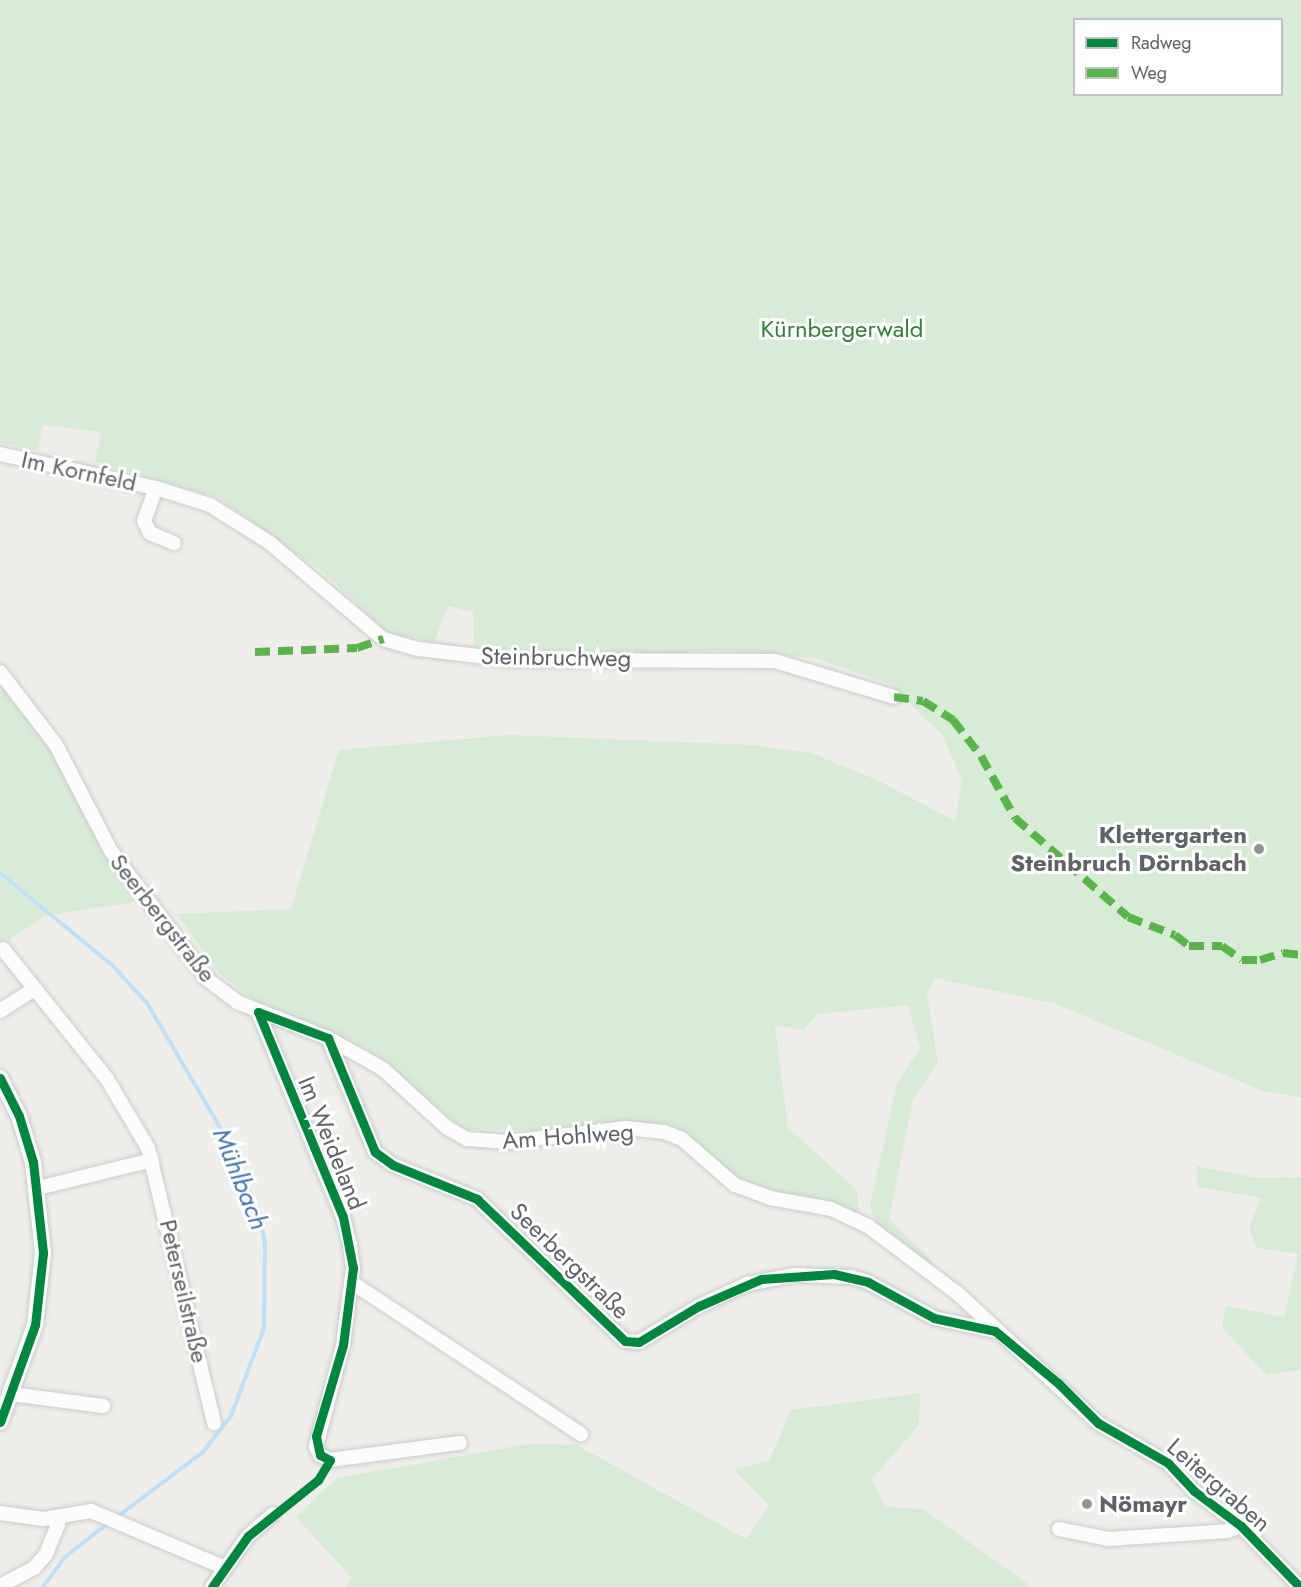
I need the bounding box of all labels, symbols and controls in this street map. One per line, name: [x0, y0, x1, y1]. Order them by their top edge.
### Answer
legend: [1073, 18, 1283, 96]
text: Radweg: [1131, 30, 1192, 56]
text: Weg: [1131, 60, 1167, 86]
park label: Kürnbergerwald: [761, 315, 923, 343]
street label: Im Kornfeld: [19, 445, 139, 497]
street label: Steinbruchweg: [480, 641, 632, 673]
place label: Klettergarten Steinbruch Dörnbach: [1010, 821, 1247, 877]
marker: Klettergarten Steinbruch Dörnbach: [1252, 842, 1266, 856]
street label: Seerbergstraße: [104, 848, 222, 988]
street label: Im Weideland: [292, 1072, 372, 1214]
street label: Am Hohlweg: [501, 1117, 635, 1155]
water label: Mühlbach: [206, 1124, 274, 1234]
street label: Seerbergstraße: [504, 1197, 636, 1325]
street label: Peterseilstraße: [154, 1217, 214, 1365]
street label: Leitergraben: [1161, 1432, 1277, 1538]
place label: Nömayr: [1099, 1490, 1187, 1518]
marker: Nömayr: [1080, 1497, 1094, 1511]

